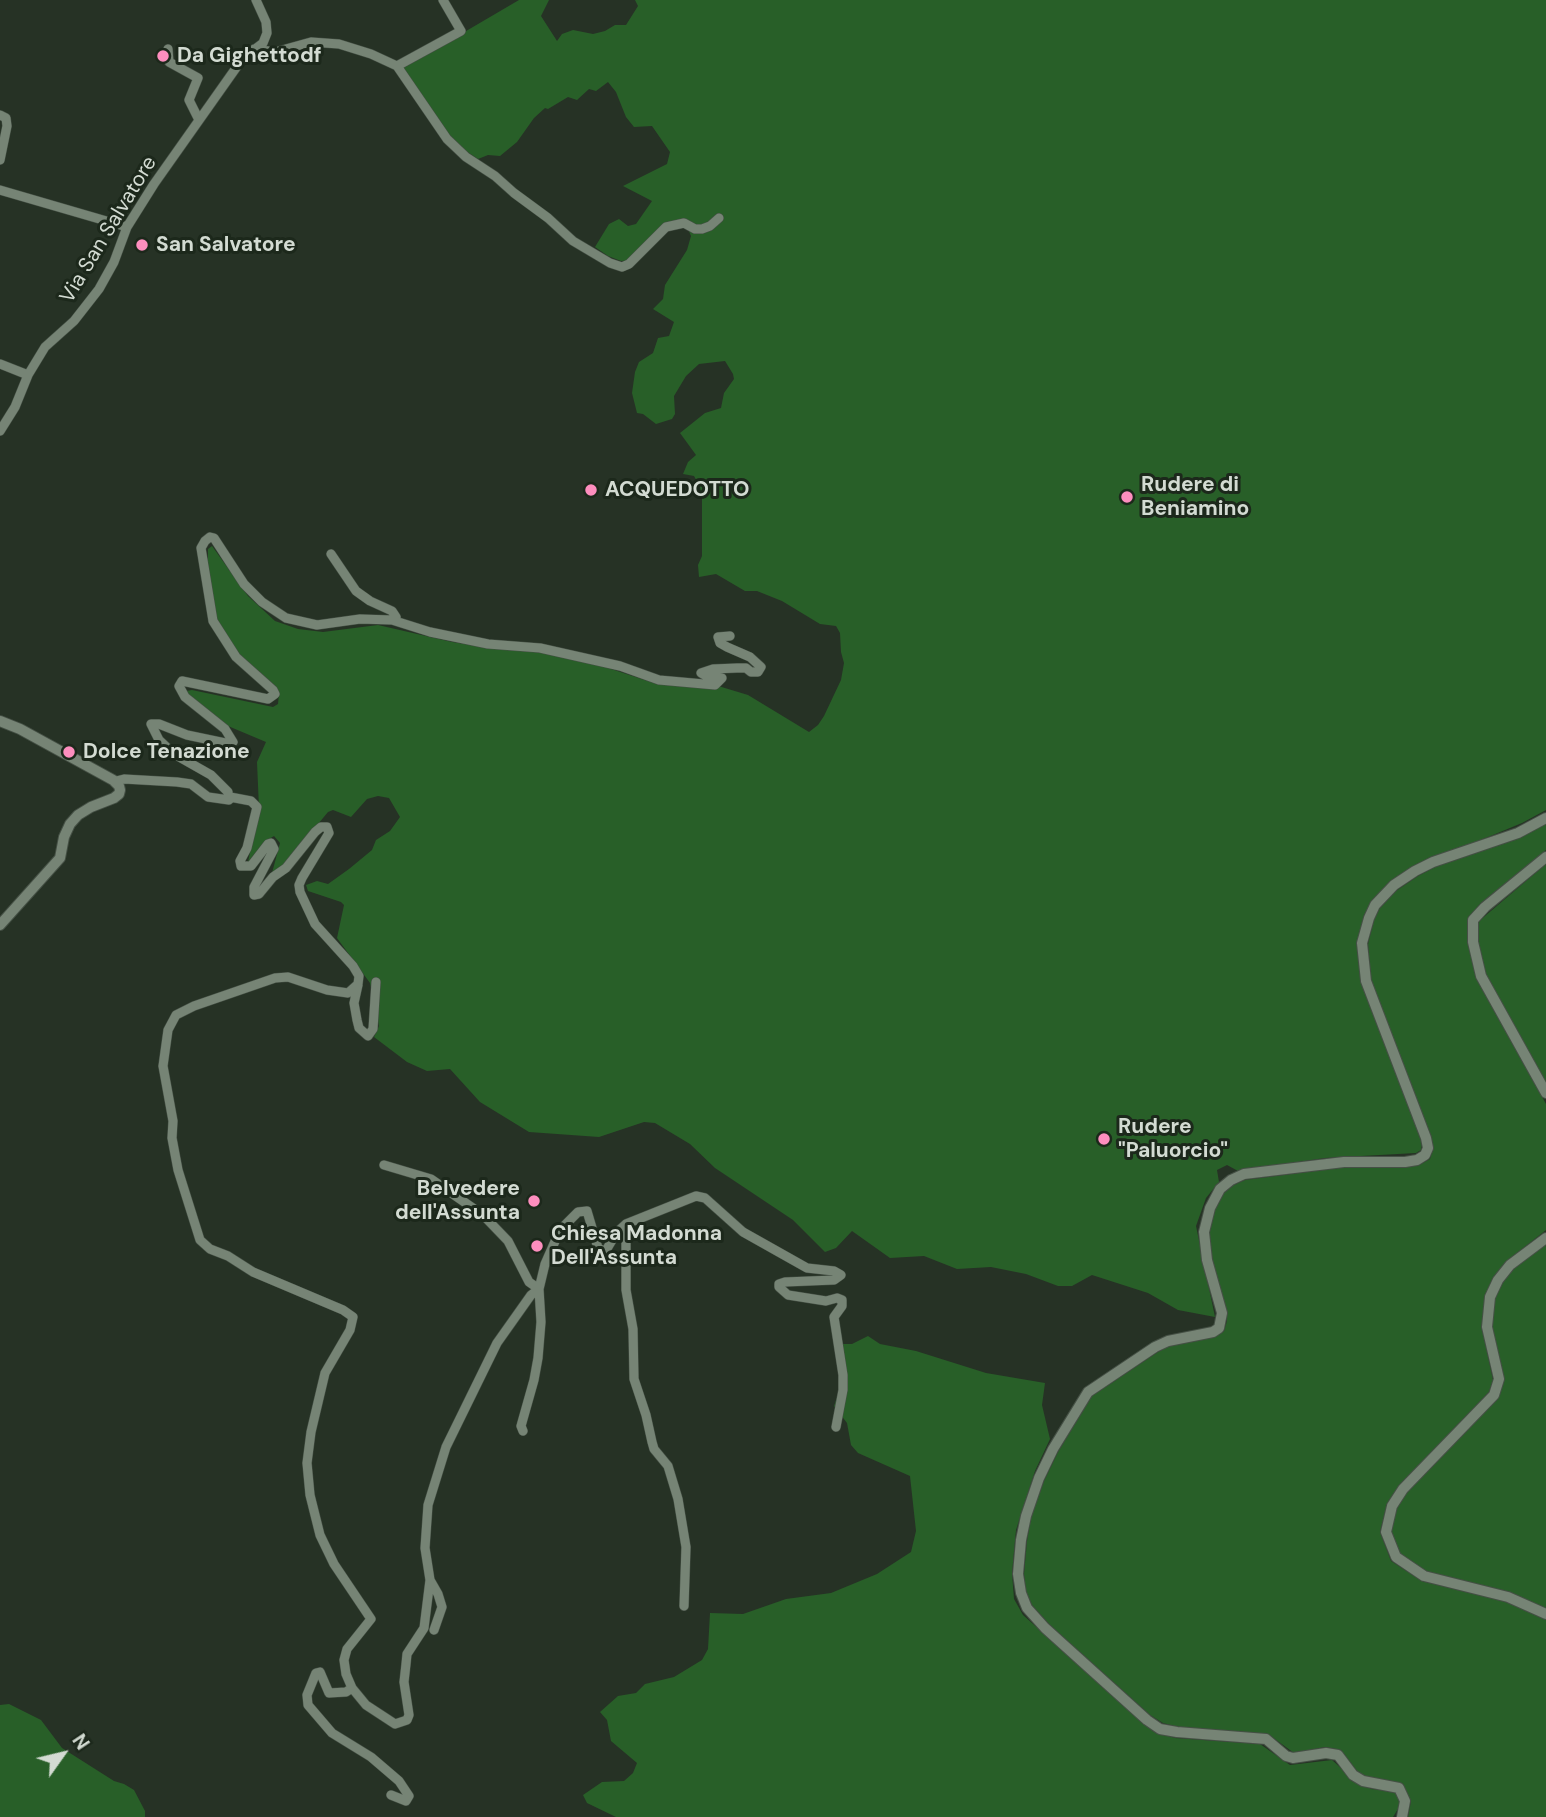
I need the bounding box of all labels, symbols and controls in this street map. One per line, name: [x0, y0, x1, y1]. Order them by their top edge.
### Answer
place label: Da Gighettodf: [177, 43, 321, 69]
marker: Da Gighettodf: [155, 48, 171, 64]
street label: Via San Salvatore: [55, 152, 163, 308]
place label: San Salvatore: [156, 232, 296, 258]
marker: San Salvatore: [134, 237, 150, 253]
place label: Rudere di Beniamino: [1141, 472, 1249, 522]
place label: ACQUEDOTTO: [605, 477, 750, 503]
marker: ACQUEDOTTO: [583, 482, 599, 498]
marker: Rudere di Beniamino: [1119, 489, 1135, 505]
place label: Dolce Tenazione: [83, 739, 250, 765]
marker: Dolce Tenazione: [61, 744, 77, 760]
place label: Rudere "Paluorcio": [1118, 1114, 1228, 1164]
marker: Rudere "Paluorcio": [1096, 1131, 1112, 1147]
place label: Belvedere dell'Assunta: [395, 1176, 520, 1226]
marker: Belvedere dell'Assunta: [526, 1193, 542, 1209]
place label: Chiesa Madonna Dell'Assunta: [551, 1221, 722, 1271]
marker: Chiesa Madonna Dell'Assunta: [529, 1238, 545, 1254]
north arrow: [28, 1719, 98, 1789]
text: N: [67, 1729, 95, 1755]

